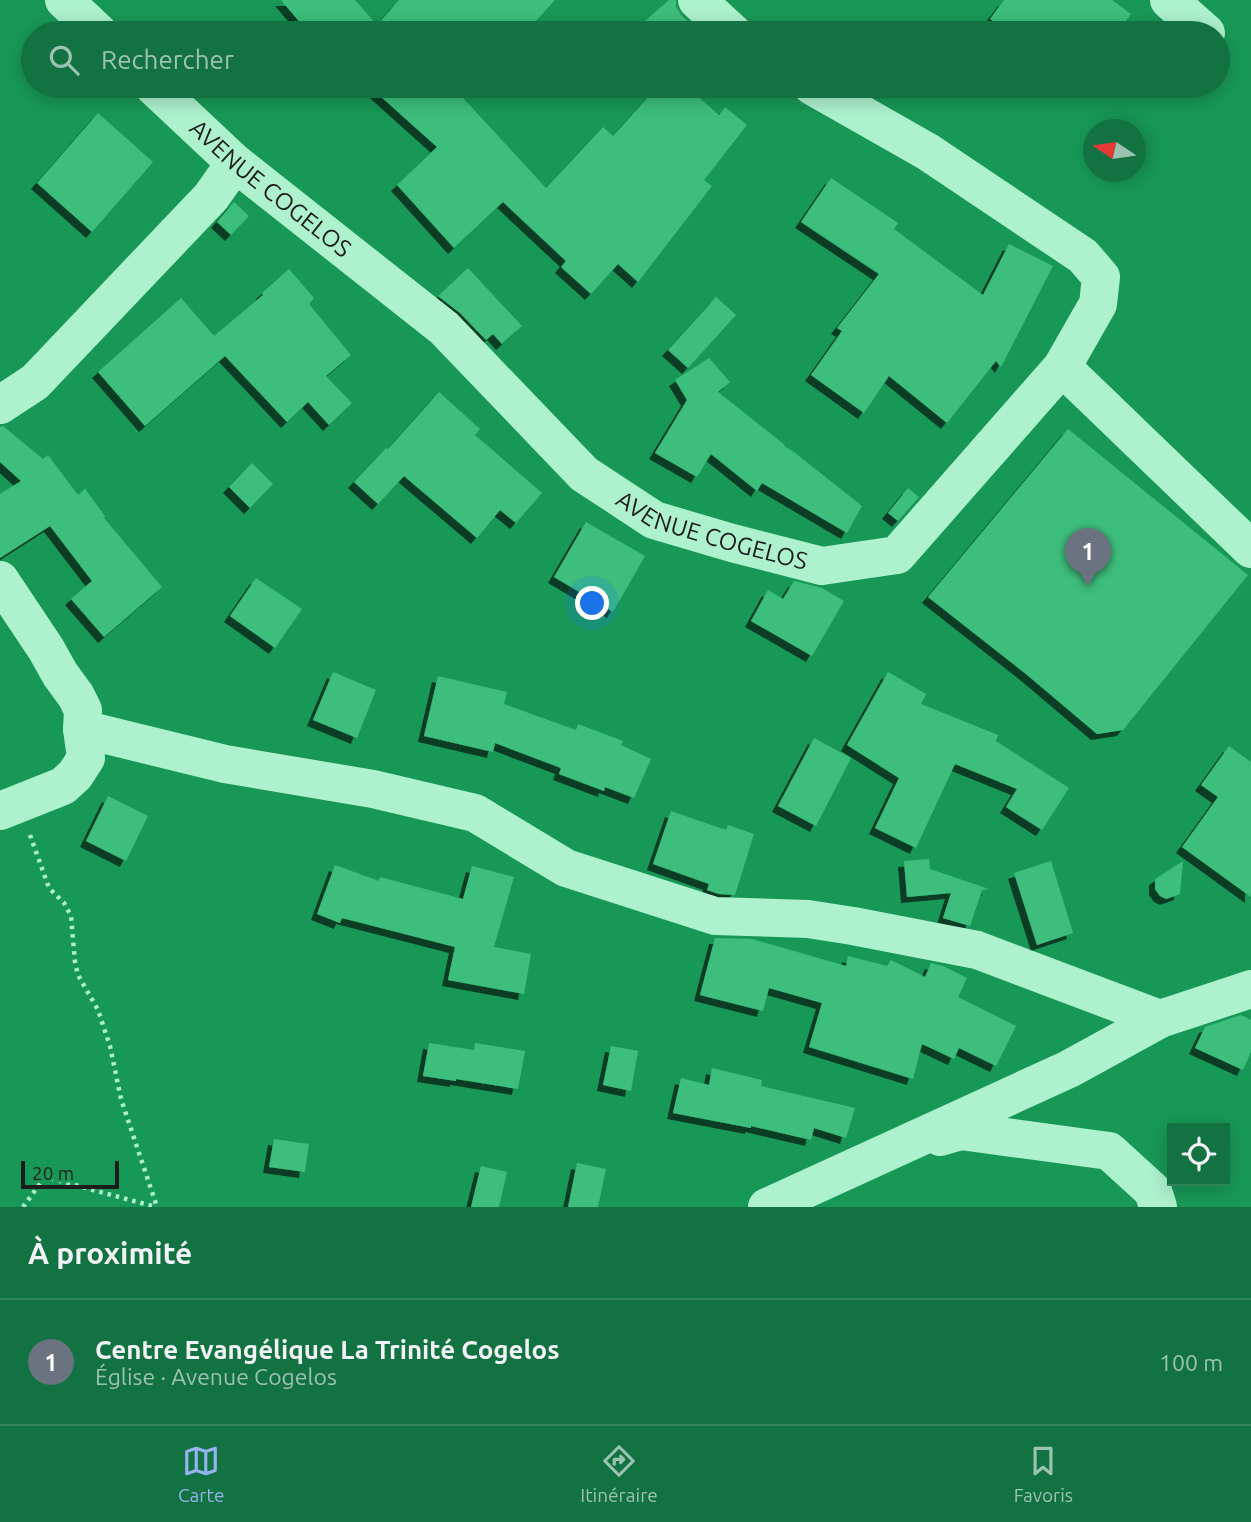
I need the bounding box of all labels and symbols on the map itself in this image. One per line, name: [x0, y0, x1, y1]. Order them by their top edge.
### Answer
street label: AVENUE COGELOS: [185, 114, 357, 262]
north arrow: [1083, 119, 1146, 182]
street label: AVENUE COGELOS: [612, 485, 810, 575]
pin: 1: [1065, 528, 1111, 586]
your location: [575, 586, 609, 620]
scale bar: [21, 1158, 119, 1190]

